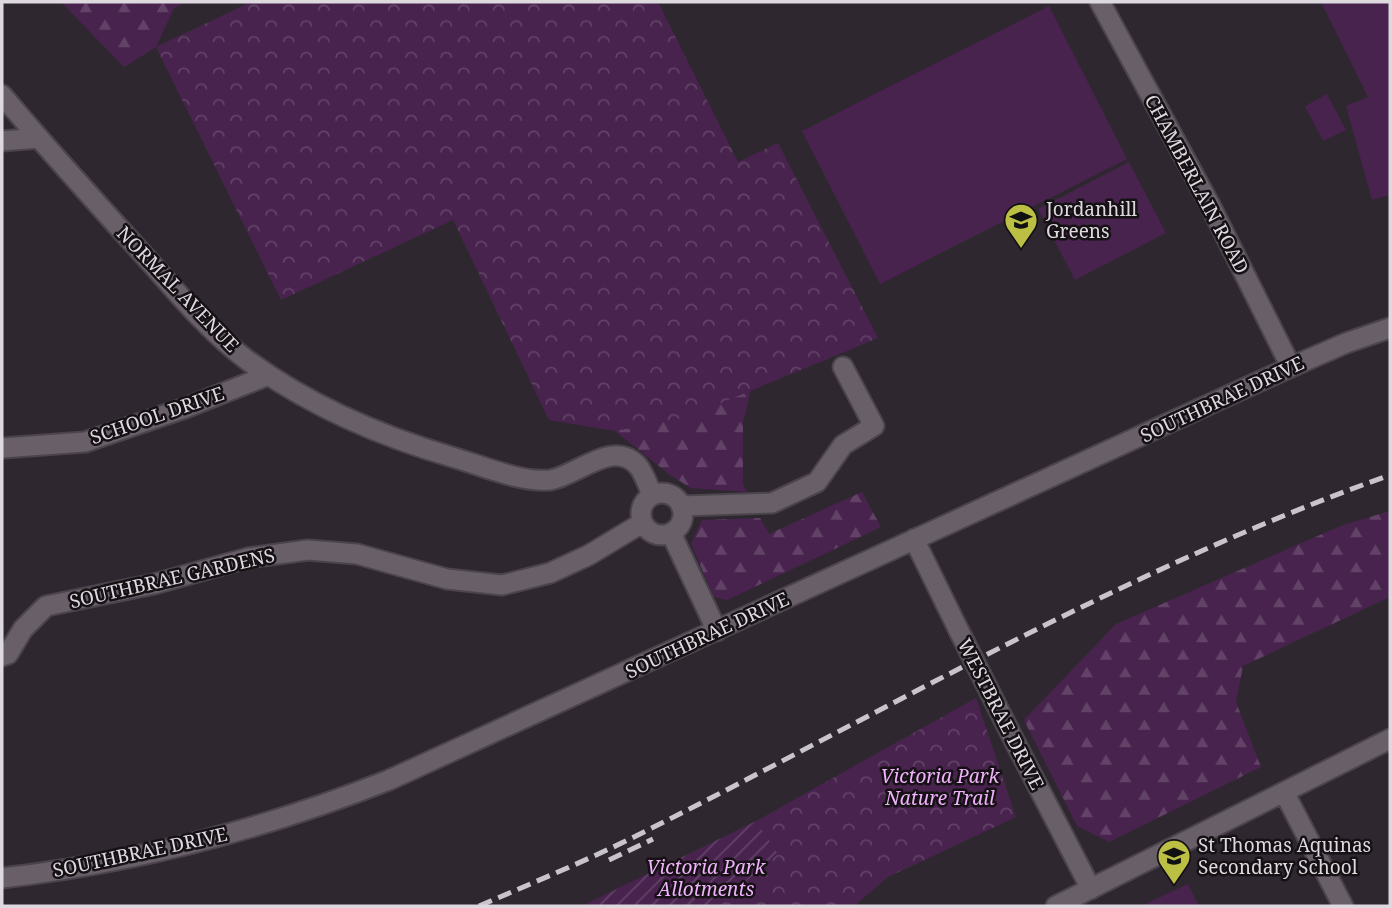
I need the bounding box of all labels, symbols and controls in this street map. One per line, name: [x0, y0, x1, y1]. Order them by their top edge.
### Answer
street label: CHAMBERLAIN ROAD: [1139, 90, 1255, 278]
place label: Jordanhill Greens: [1045, 196, 1137, 244]
school or university icon: Jordanhill Greens: [1002, 201, 1040, 250]
street label: NORMAL AVENUE: [111, 220, 245, 358]
street label: SOUTHBRAE DRIVE: [1136, 350, 1308, 448]
street label: SCHOOL DRIVE: [87, 380, 228, 450]
street label: SOUTHBRAE GARDENS: [67, 542, 277, 614]
street label: SOUTHBRAE DRIVE: [621, 586, 793, 684]
street label: WESTBRAE DRIVE: [952, 634, 1050, 794]
park label: Victoria Park Nature Trail: [881, 763, 1001, 811]
street label: SOUTHBRAE DRIVE: [50, 821, 230, 883]
place label: St Thomas Aquinas Secondary School: [1198, 832, 1371, 880]
school or university icon: St Thomas Aquinas Secondary School: [1155, 837, 1193, 886]
park label: Victoria Park Allotments: [647, 854, 767, 902]

